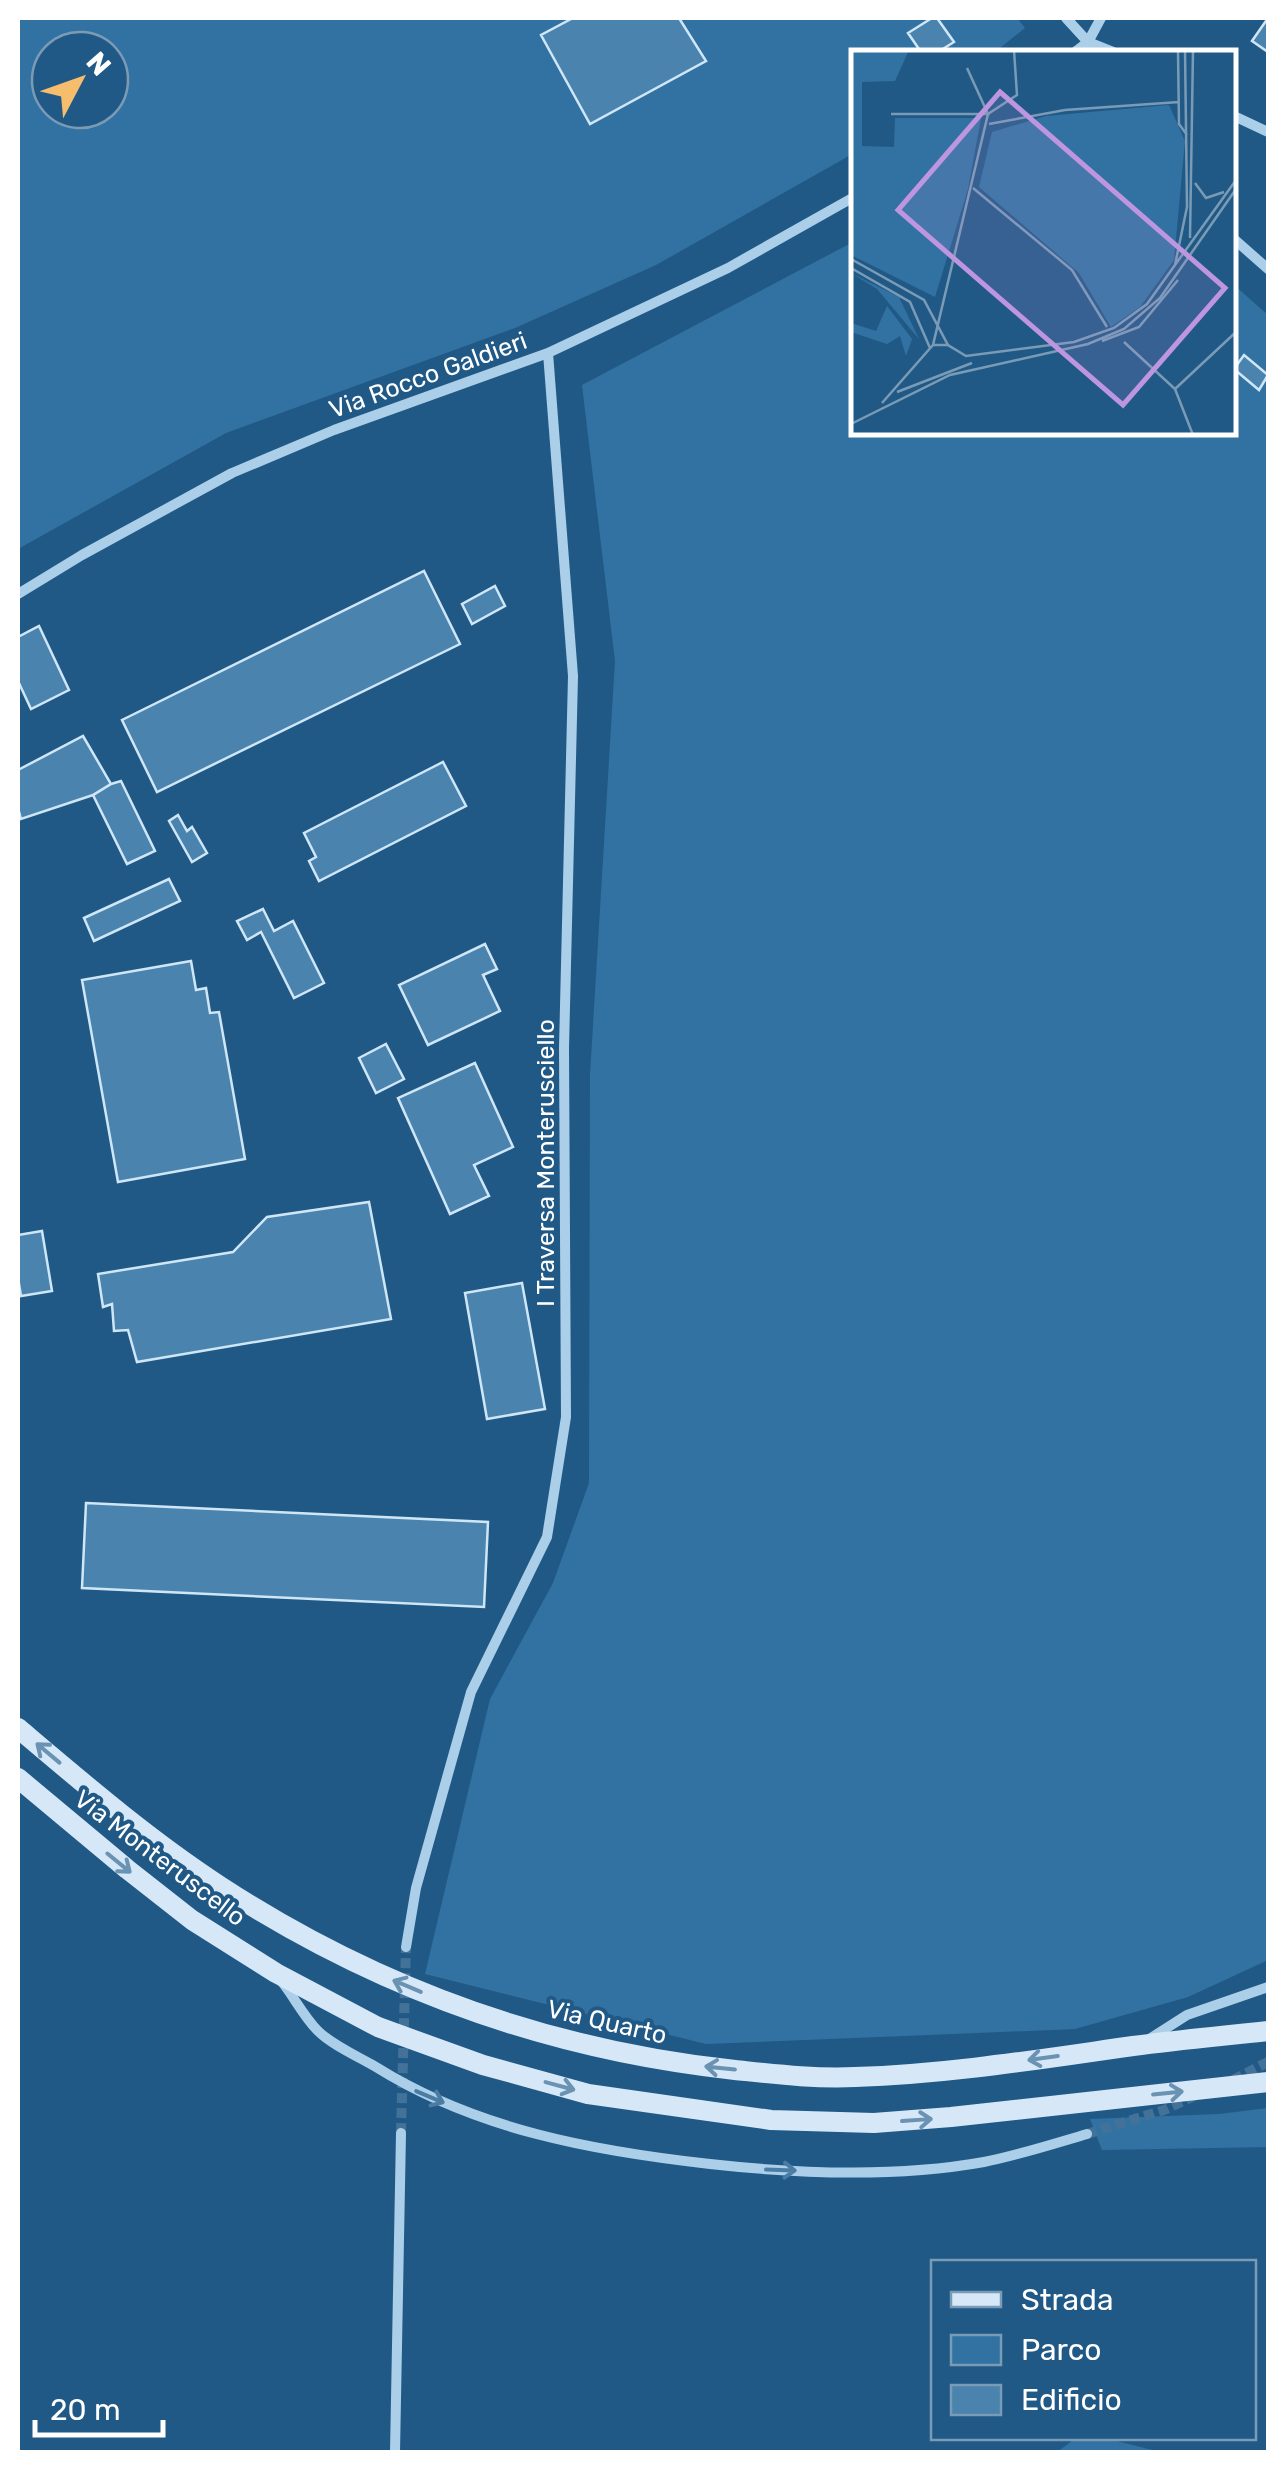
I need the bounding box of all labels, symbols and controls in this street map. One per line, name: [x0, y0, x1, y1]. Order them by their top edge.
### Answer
north arrow: [30, 30, 130, 130]
text: N: [79, 46, 118, 82]
inset map: [851, 50, 1236, 435]
street label: Via Rocco Galdieri: [325, 326, 531, 424]
street label: I Traversa Monterusciello: [531, 1019, 560, 1307]
one-way arrow: [35, 1742, 61, 1764]
street label: Via Monteruscello: [69, 1784, 251, 1932]
one-way arrow: [106, 1852, 132, 1874]
one-way arrow: [392, 1976, 423, 1994]
street label: Via Quarto: [544, 1994, 670, 2050]
one-way arrow: [1028, 2050, 1060, 2068]
one-way arrow: [704, 2059, 736, 2078]
one-way arrow: [544, 2078, 575, 2097]
one-way arrow: [1151, 2083, 1183, 2102]
one-way arrow: [415, 2089, 445, 2107]
one-way arrow: [901, 2110, 933, 2129]
one-way arrow: [764, 2161, 796, 2180]
legend: [931, 2260, 1256, 2440]
text: Strada: [1021, 2282, 1114, 2318]
text: Parco: [1021, 2332, 1101, 2368]
scale bar: [35, 2375, 162, 2437]
text: Edificio: [1021, 2382, 1122, 2418]
text: 20 m: [50, 2392, 121, 2428]

